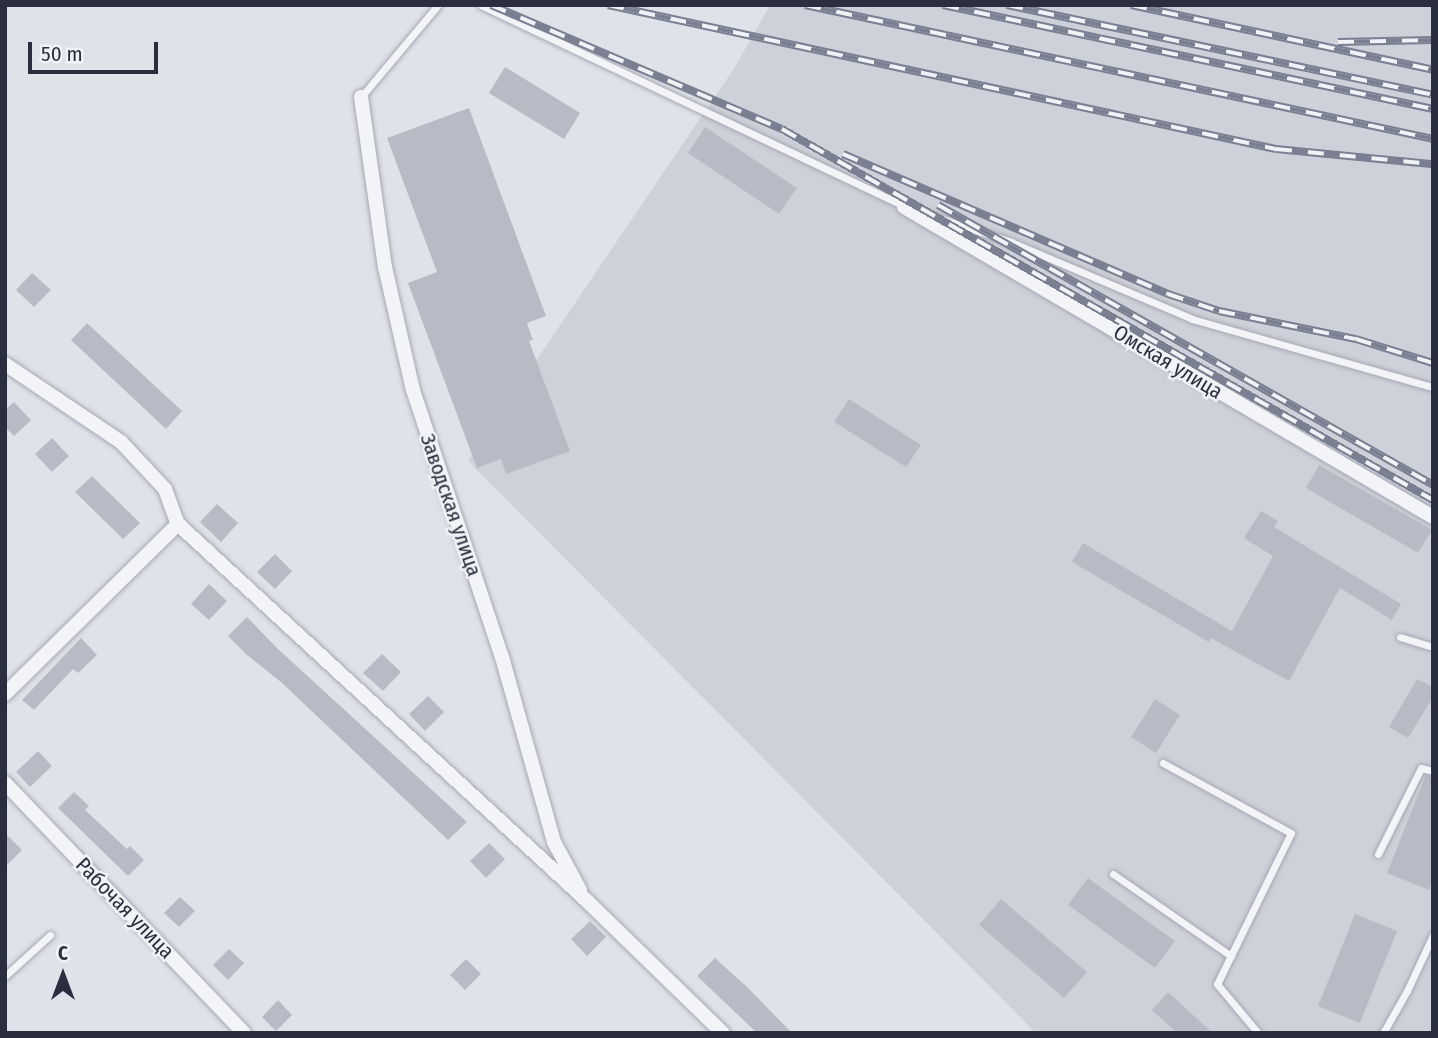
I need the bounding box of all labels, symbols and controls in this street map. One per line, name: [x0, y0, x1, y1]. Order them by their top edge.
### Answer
scale bar: [32, 28, 161, 72]
text: 50 m: [41, 41, 83, 67]
street label: Омская улица: [1109, 320, 1227, 404]
street label: Заводская улица: [415, 431, 487, 579]
street label: Рабочая улица: [71, 852, 179, 964]
north arrow: [28, 940, 98, 1010]
text: С: [58, 942, 68, 965]

